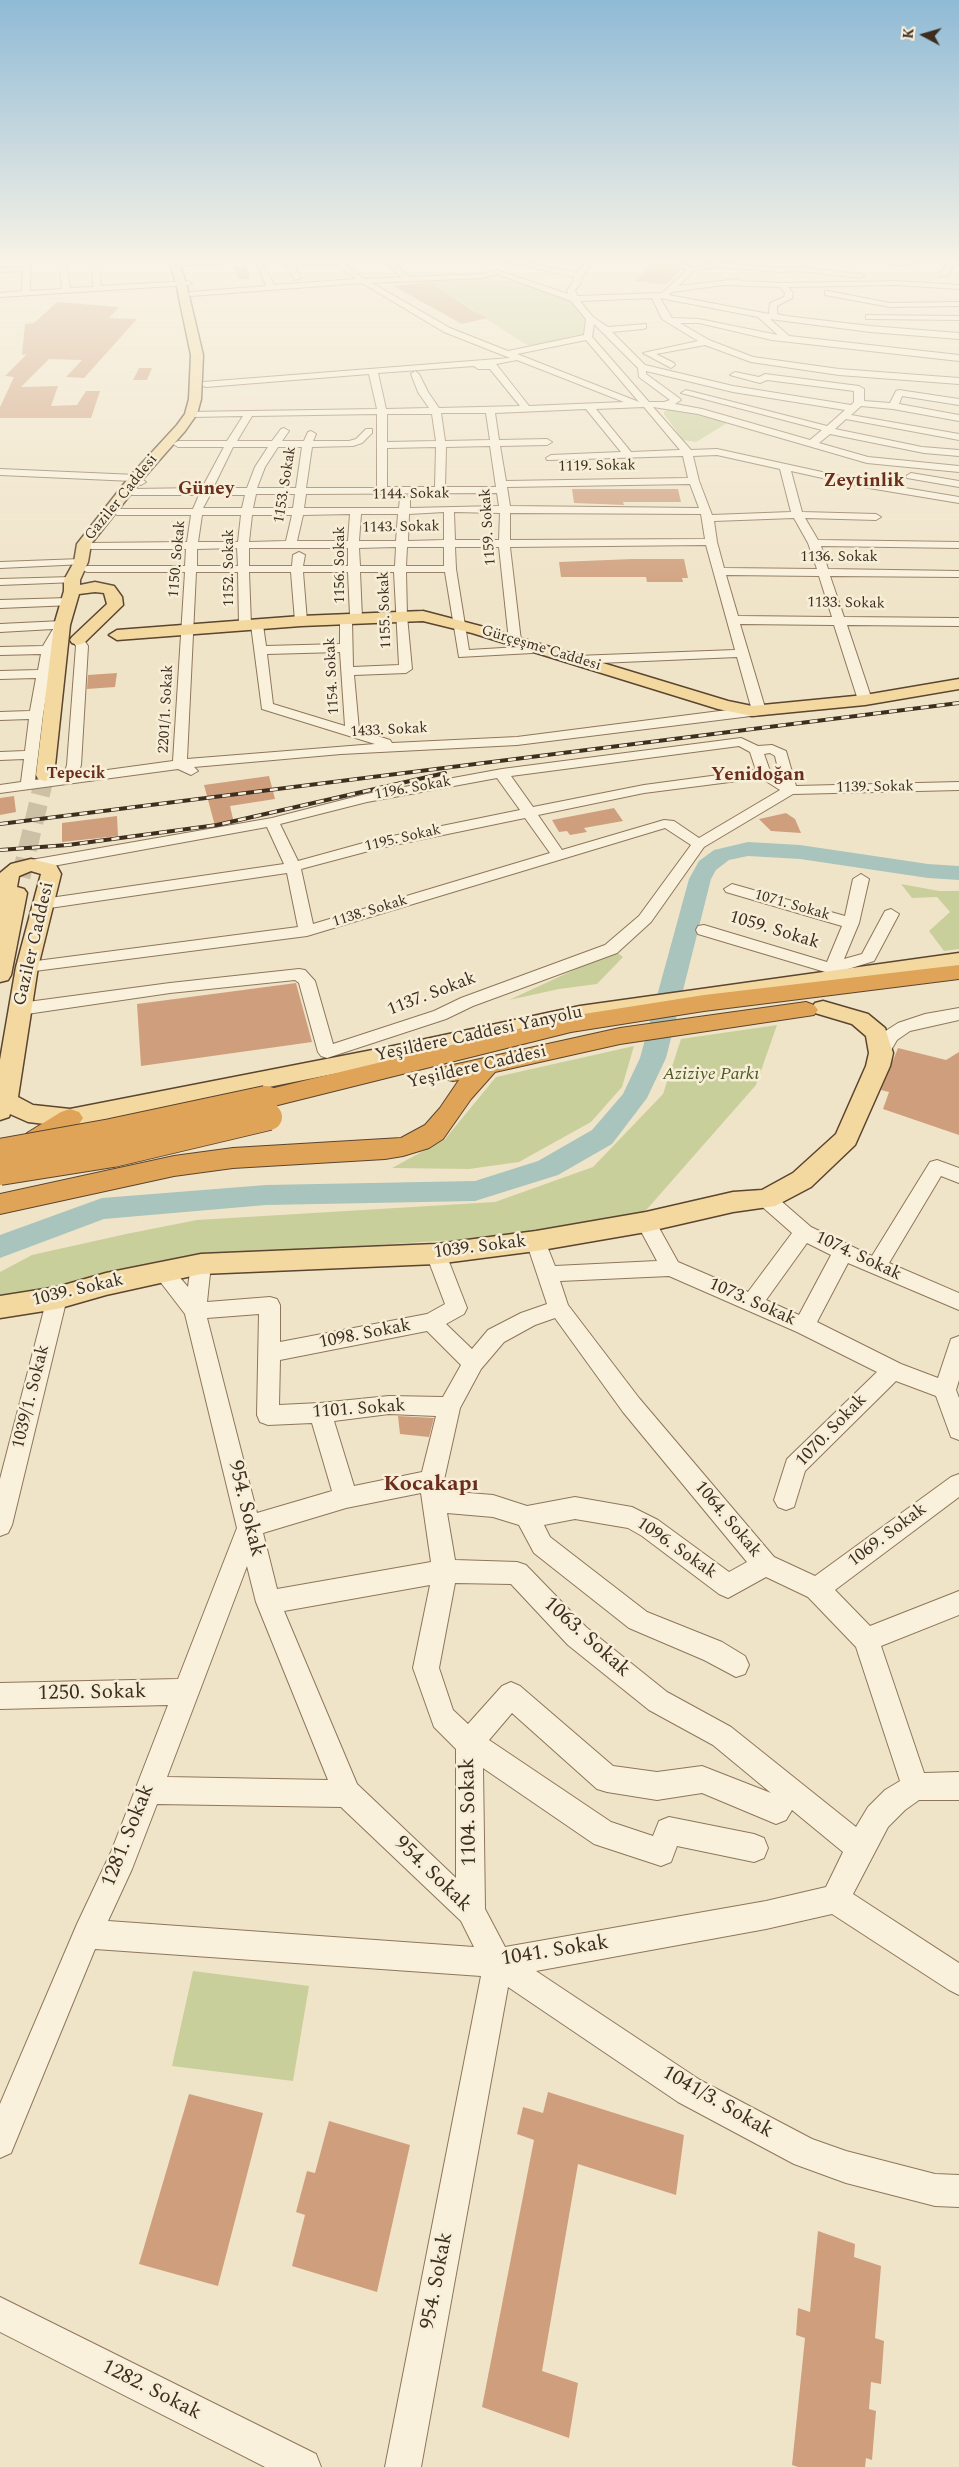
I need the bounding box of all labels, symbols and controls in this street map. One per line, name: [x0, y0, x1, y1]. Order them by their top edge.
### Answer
north arrow: [899, 10, 949, 60]
text: K: [898, 27, 920, 40]
street label: 1153. Sokak: [271, 445, 301, 525]
street label: Gaziler Caddesi: [82, 451, 162, 545]
street label: 1119. Sokak: [558, 457, 636, 477]
district label: Zeytinlik: [823, 471, 905, 493]
district label: Güney: [178, 479, 234, 501]
street label: 1144. Sokak: [372, 485, 450, 505]
street label: 1159. Sokak: [477, 488, 501, 566]
street label: 1143. Sokak: [362, 518, 440, 538]
street label: 1150. Sokak: [166, 520, 190, 598]
street label: 1156. Sokak: [332, 526, 350, 604]
street label: 1152. Sokak: [221, 529, 239, 607]
street label: 1136. Sokak: [800, 549, 878, 567]
street label: 1155. Sokak: [376, 571, 396, 649]
street label: 1133. Sokak: [807, 594, 885, 614]
street label: Gürçeşme Caddesi: [479, 622, 603, 676]
street label: 1154. Sokak: [322, 637, 344, 715]
street label: 2201/1. Sokak: [156, 664, 178, 754]
street label: 1433. Sokak: [350, 720, 428, 742]
district label: Tepecik: [47, 765, 105, 785]
district label: Yenidoğan: [711, 765, 805, 787]
street label: 1196. Sokak: [373, 773, 453, 805]
street label: 1139. Sokak: [836, 778, 914, 798]
street label: 1195. Sokak: [363, 821, 443, 857]
street label: Gaziler Caddesi: [10, 880, 60, 1008]
street label: 1071. Sokak: [752, 887, 832, 925]
street label: 1138. Sokak: [330, 892, 410, 932]
street label: 1059. Sokak: [726, 907, 822, 955]
street label: 1137. Sokak: [385, 968, 479, 1022]
street label: Yeşildere Caddesi Yanyolu: [373, 1002, 585, 1068]
street label: Yeşildere Caddesi: [405, 1041, 549, 1095]
park label: Aziziye Parkı: [663, 1064, 759, 1086]
street label: 1074. Sokak: [811, 1228, 905, 1286]
street label: 1039. Sokak: [432, 1232, 528, 1264]
street label: 1039. Sokak: [30, 1270, 126, 1312]
street label: 1073. Sokak: [705, 1274, 799, 1332]
street label: 1098. Sokak: [317, 1316, 413, 1354]
street label: 1039/1. Sokak: [9, 1343, 55, 1451]
street label: 1070. Sokak: [792, 1390, 872, 1472]
street label: 1101. Sokak: [312, 1396, 406, 1424]
street label: 954. Sokak: [221, 1458, 269, 1560]
district label: Kocakapı: [383, 1473, 479, 1499]
street label: 1064. Sokak: [689, 1477, 765, 1563]
street label: 1069. Sokak: [844, 1499, 932, 1573]
street label: 1096. Sokak: [632, 1513, 720, 1585]
street label: 1063. Sokak: [537, 1592, 635, 1684]
street label: 1250. Sokak: [37, 1680, 147, 1708]
street label: 1104. Sokak: [456, 1757, 484, 1867]
street label: 1281. Sokak: [97, 1781, 161, 1891]
street label: 954. Sokak: [388, 1832, 476, 1918]
street label: 1041. Sokak: [499, 1931, 611, 1973]
street label: 1041/3. Sokak: [657, 2061, 777, 2145]
street label: 954. Sokak: [416, 2230, 460, 2332]
street label: 1282. Sokak: [97, 2355, 205, 2427]

